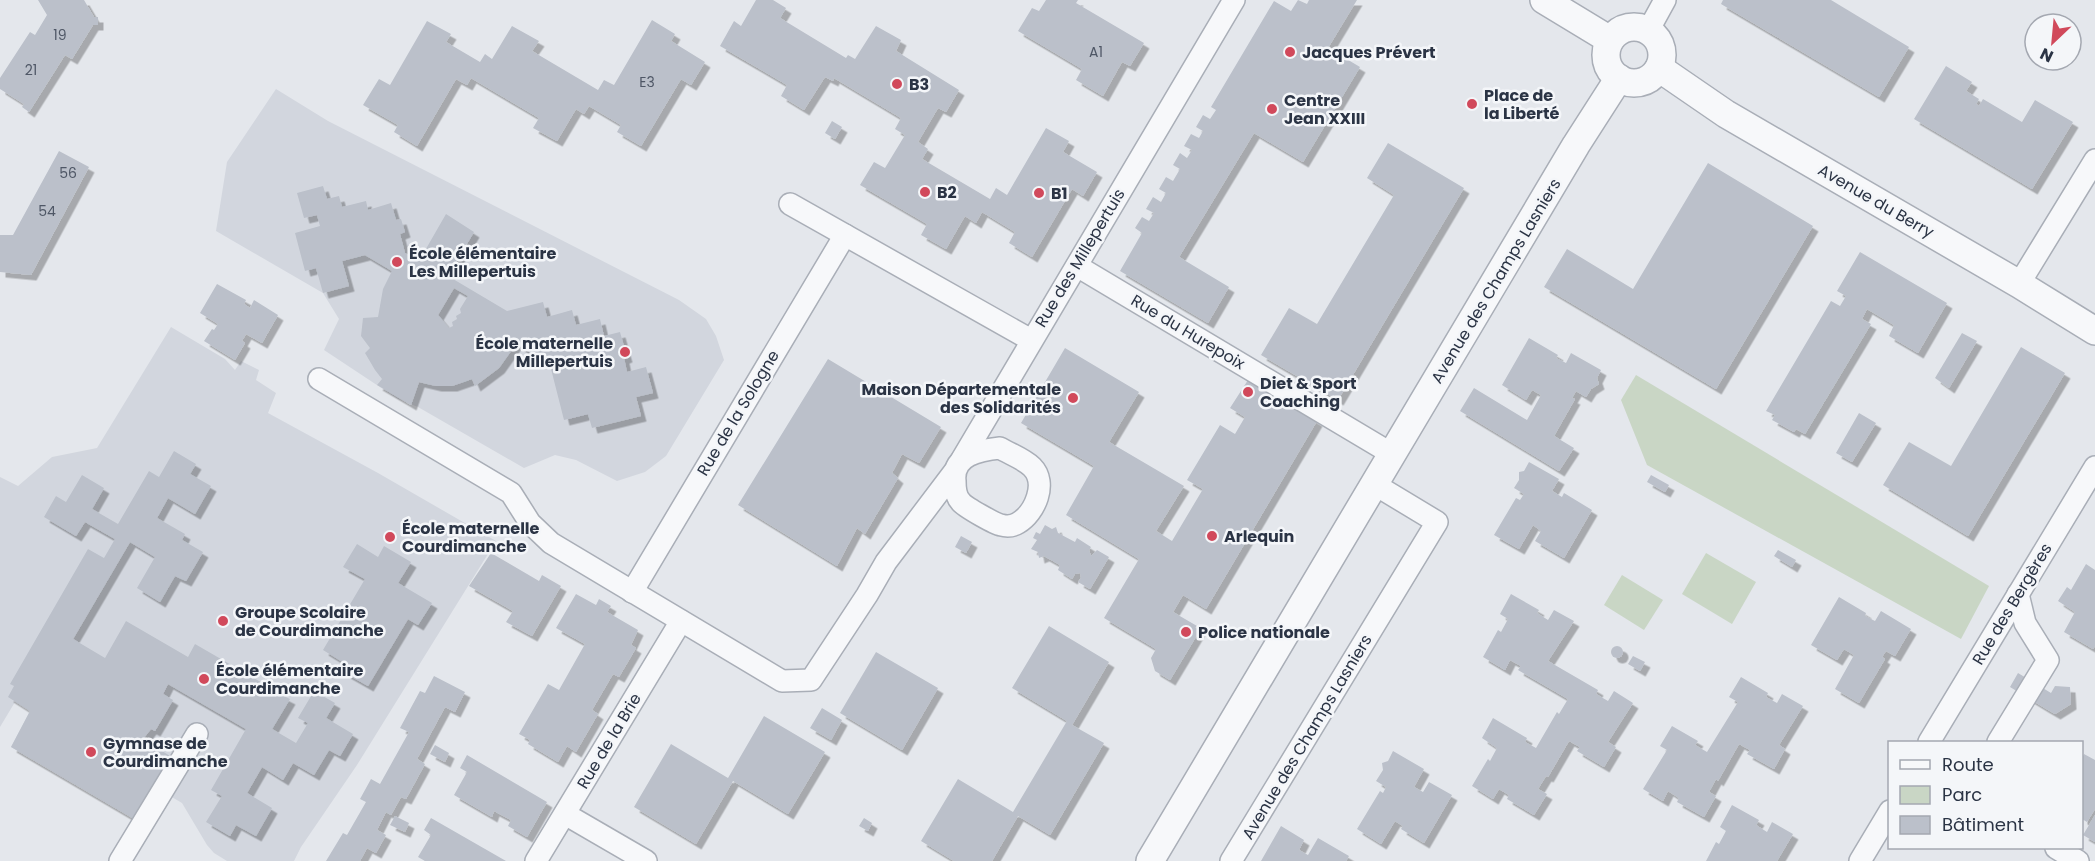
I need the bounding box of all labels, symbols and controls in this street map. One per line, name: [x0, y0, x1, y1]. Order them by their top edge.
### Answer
north arrow: [2023, 12, 2083, 72]
house number: 19: [53, 25, 67, 45]
place label: Jacques Prévert: [1302, 41, 1436, 64]
house number: A1: [1089, 42, 1103, 62]
text: N: [2036, 42, 2057, 68]
marker: Jacques Prévert: [1283, 45, 1297, 59]
house number: 21: [25, 60, 37, 80]
house number: E3: [639, 72, 655, 92]
place label: B3: [909, 73, 929, 96]
marker: B3: [890, 77, 904, 91]
place label: Place de la Liberté: [1484, 84, 1559, 125]
place label: Centre Jean XXIII: [1284, 89, 1365, 130]
marker: Place de la Liberté: [1465, 97, 1479, 111]
marker: Centre Jean XXIII: [1265, 102, 1279, 116]
street label: Avenue du Berry: [1814, 158, 1938, 244]
house number: 56: [59, 163, 77, 183]
street label: Avenue des Champs Lasniers: [1425, 174, 1567, 388]
place label: B2: [937, 181, 957, 204]
place label: B1: [1051, 182, 1068, 205]
street label: Rue des Millepertuis: [1029, 184, 1131, 332]
marker: B2: [918, 185, 932, 199]
marker: B1: [1032, 186, 1046, 200]
house number: 54: [38, 201, 56, 221]
place label: École élémentaire Les Millepertuis: [409, 242, 556, 283]
marker: École élémentaire Les Millepertuis: [390, 255, 404, 269]
street label: Rue du Hurepoix: [1127, 289, 1250, 375]
place label: École maternelle Millepertuis: [476, 332, 613, 373]
marker: École maternelle Millepertuis: [618, 345, 632, 359]
street label: Rue de la Sologne: [691, 346, 785, 480]
place label: Diet & Sport Coaching: [1260, 372, 1357, 413]
place label: Maison Départementale des Solidarités: [861, 378, 1061, 419]
marker: Diet & Sport Coaching: [1241, 385, 1255, 399]
marker: Maison Départementale des Solidarités: [1066, 391, 1080, 405]
place label: École maternelle Courdimanche: [402, 517, 540, 558]
place label: Arlequin: [1224, 525, 1294, 548]
marker: Arlequin: [1205, 529, 1219, 543]
marker: École maternelle Courdimanche: [383, 530, 397, 544]
street label: Rue des Bergères: [1967, 539, 2057, 669]
place label: Groupe Scolaire de Courdimanche: [235, 601, 384, 642]
marker: Groupe Scolaire de Courdimanche: [216, 614, 230, 628]
place label: Police nationale: [1198, 621, 1330, 644]
marker: Police nationale: [1179, 625, 1193, 639]
street label: Avenue des Champs Lasniers: [1236, 630, 1378, 844]
place label: École élémentaire Courdimanche: [216, 659, 363, 700]
marker: École élémentaire Courdimanche: [197, 672, 211, 686]
street label: Rue de la Brie: [571, 689, 647, 793]
place label: Gymnase de Courdimanche: [103, 732, 228, 773]
legend: [1888, 741, 2083, 849]
marker: Gymnase de Courdimanche: [84, 745, 98, 759]
text: Route: [1942, 752, 1994, 777]
text: Parc: [1942, 782, 1982, 807]
text: Bâtiment: [1942, 812, 2024, 837]

